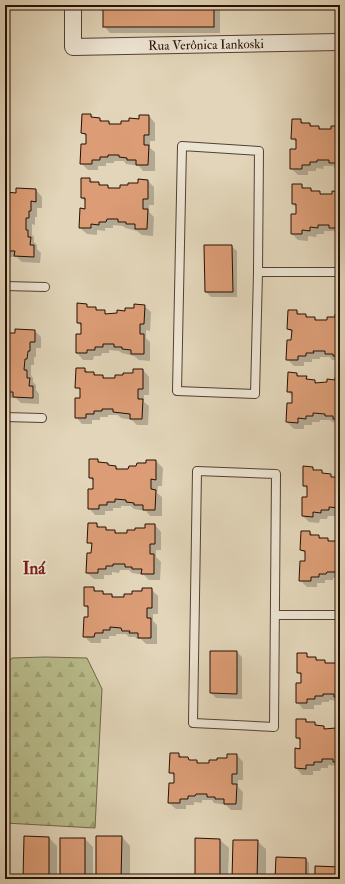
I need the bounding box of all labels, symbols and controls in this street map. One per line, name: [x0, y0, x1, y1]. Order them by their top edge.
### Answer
street label: Rua Verônica Iankoski: [148, 36, 265, 54]
district label: Iná: [23, 558, 46, 579]

